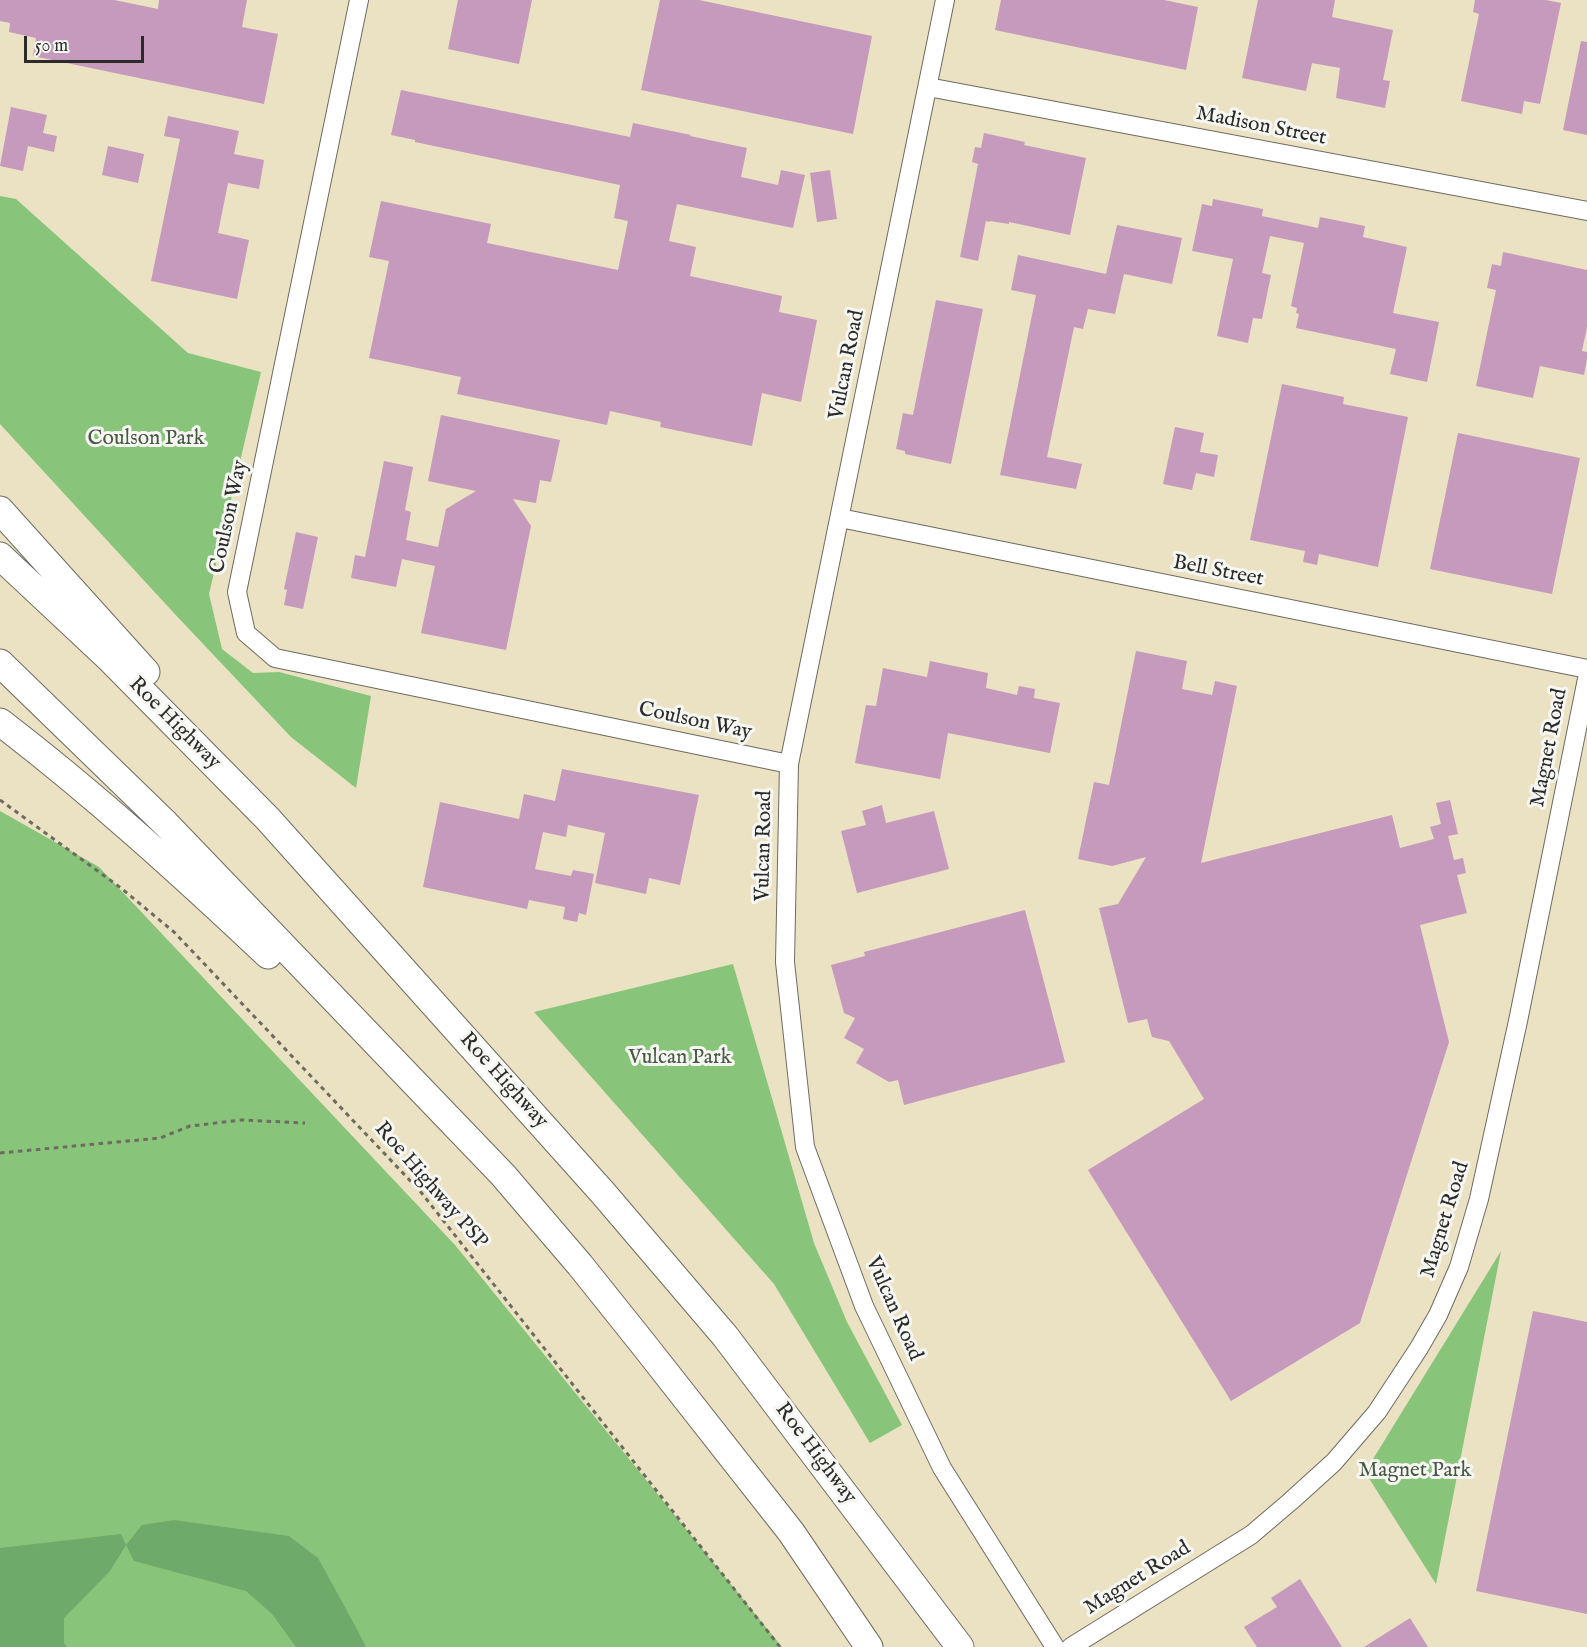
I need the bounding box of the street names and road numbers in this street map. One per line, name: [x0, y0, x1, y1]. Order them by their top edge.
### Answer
street label: Madison Street: [1194, 102, 1328, 152]
street label: Vulcan Road: [825, 308, 871, 422]
street label: Coulson Way: [206, 458, 254, 576]
street label: Bell Street: [1171, 551, 1265, 593]
street label: Roe Highway: [123, 673, 225, 775]
street label: Magnet Road: [1526, 687, 1574, 809]
street label: Coulson Way: [636, 698, 754, 746]
street label: Vulcan Road: [751, 790, 779, 902]
street label: Roe Highway: [453, 1028, 553, 1134]
street label: Roe Highway PSP: [368, 1117, 492, 1255]
street label: Magnet Road: [1416, 1159, 1476, 1281]
street label: Vulcan Road: [859, 1253, 927, 1365]
street label: Roe Highway: [769, 1398, 861, 1510]
street label: Magnet Road: [1080, 1536, 1196, 1622]

